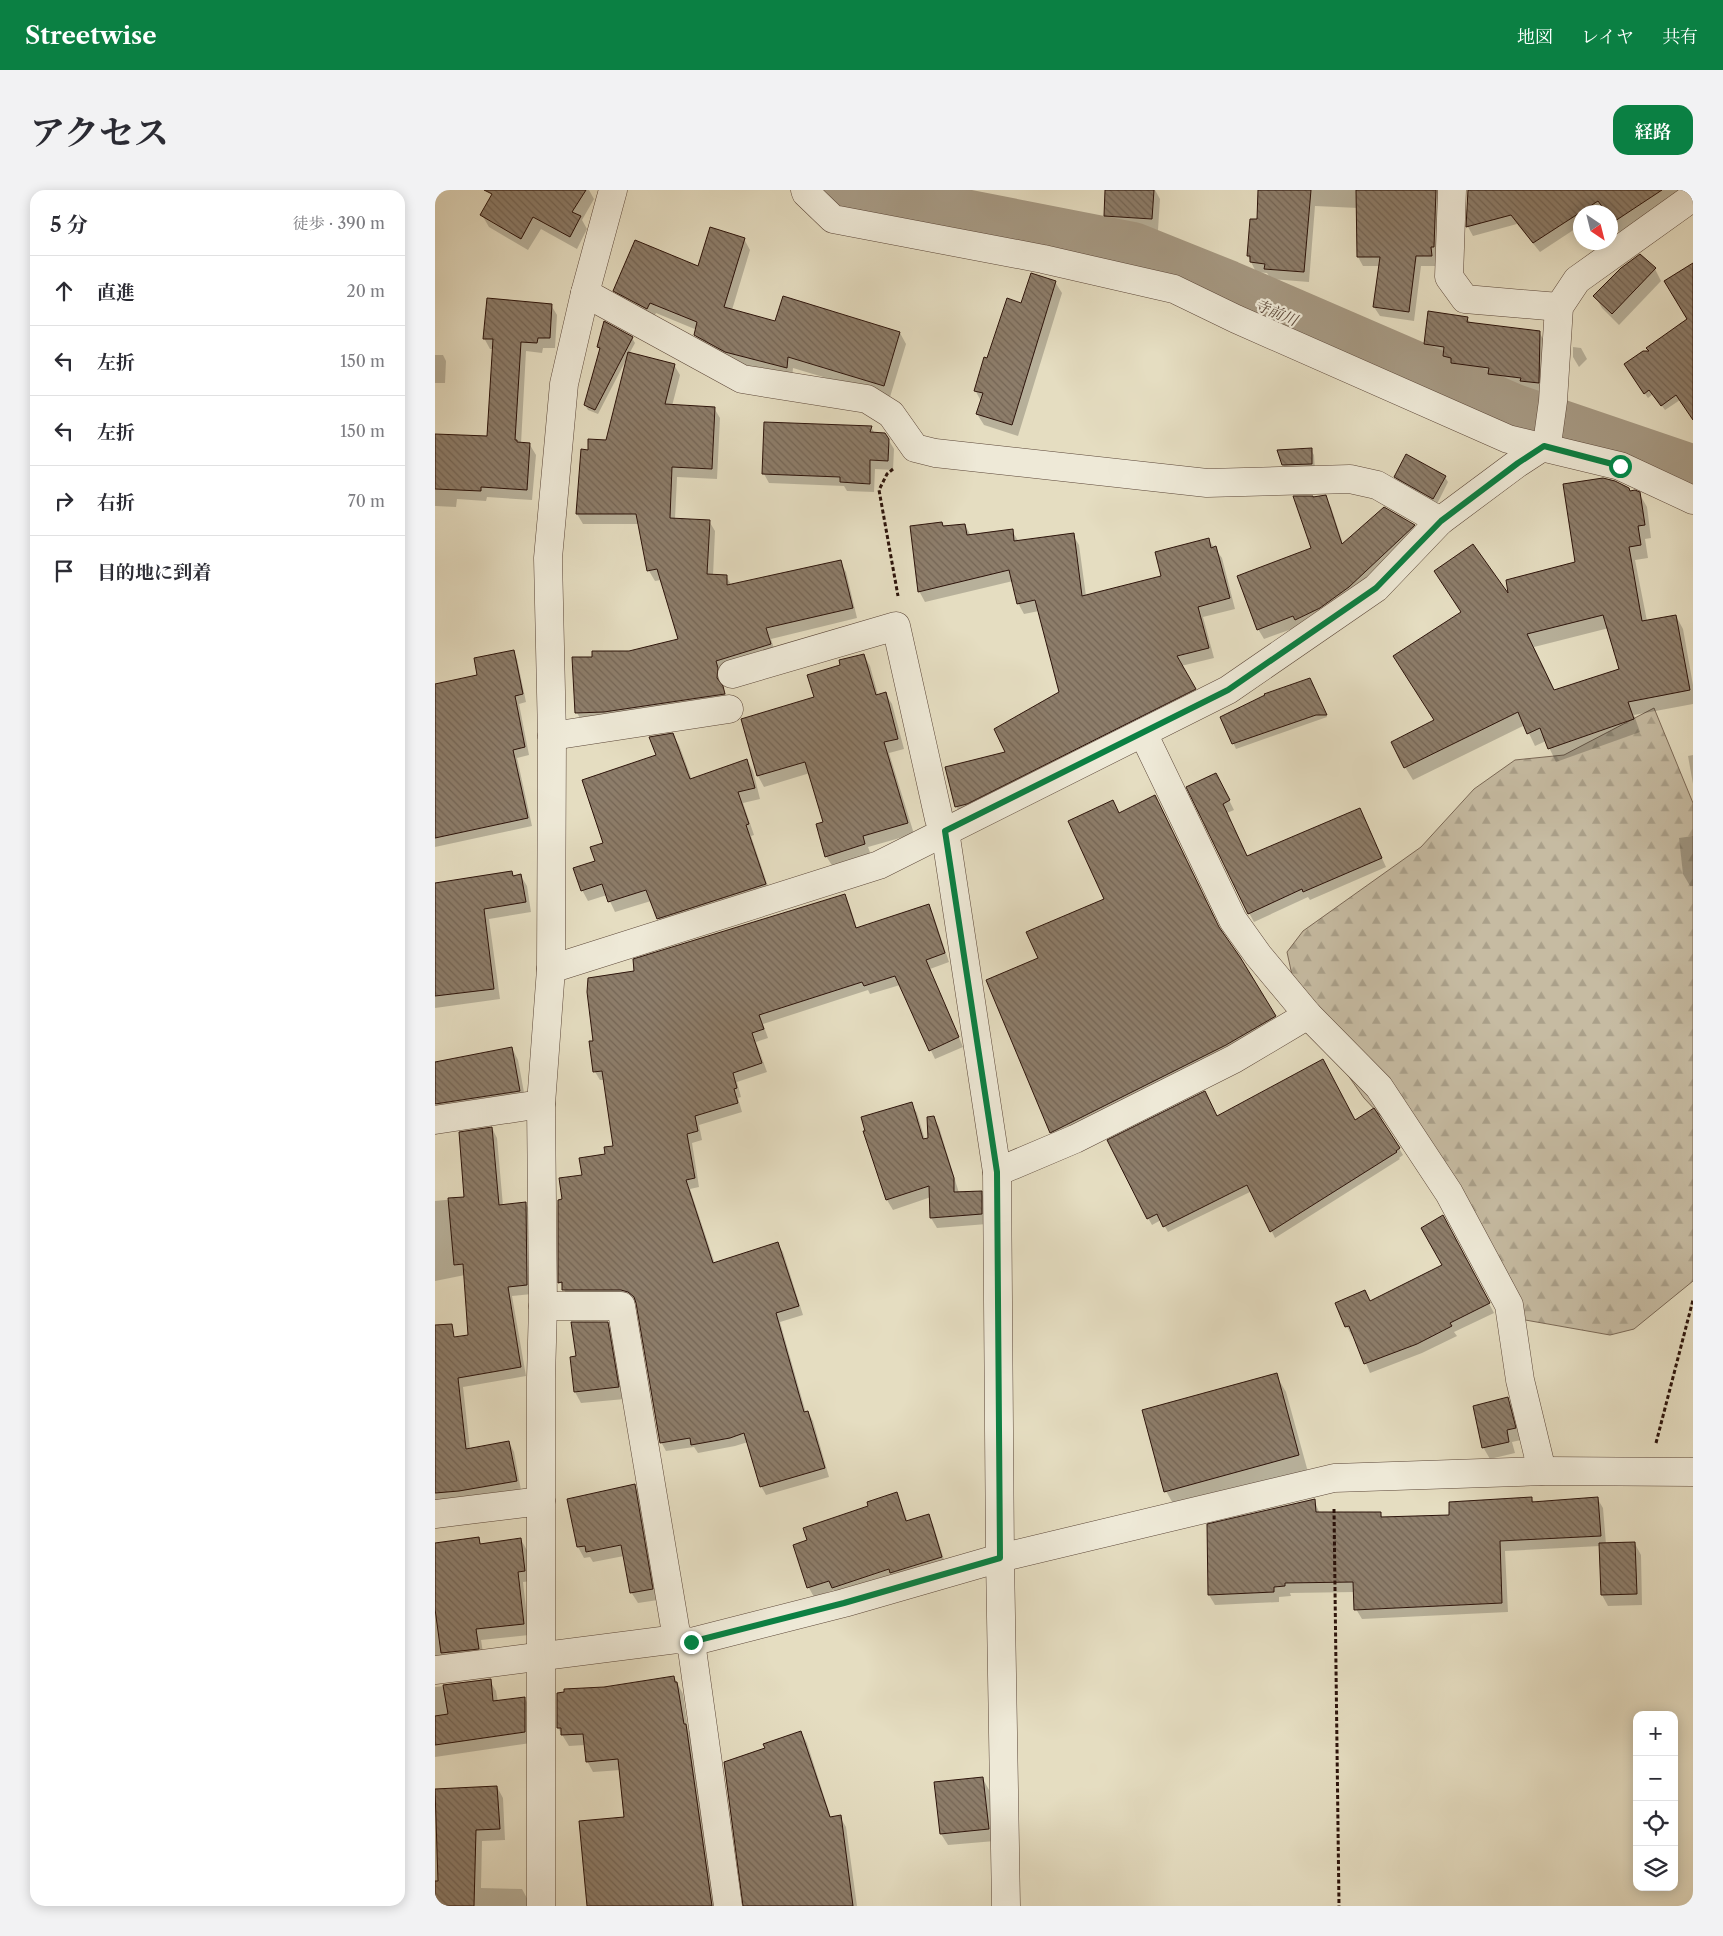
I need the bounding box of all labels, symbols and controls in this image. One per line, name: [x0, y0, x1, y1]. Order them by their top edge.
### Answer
text: Streetwise: [25, 21, 157, 50]
text: 地図: [1517, 26, 1553, 48]
text: レイヤ: [1581, 26, 1634, 48]
text: 共有: [1662, 26, 1698, 48]
button: 経路: [1613, 105, 1693, 155]
text: アクセス: [30, 111, 169, 154]
north arrow: [1573, 205, 1618, 250]
text: 5 分: [50, 212, 88, 237]
text: 徒歩 · 390 m: [292, 213, 385, 233]
icon: ahead: [50, 277, 78, 305]
text: 直進: [97, 281, 135, 304]
text: 20 m: [346, 281, 385, 301]
water label: 寺前川: [1252, 294, 1302, 330]
icon: left: [50, 347, 78, 375]
text: 左折: [97, 351, 135, 374]
text: 150 m: [340, 351, 385, 371]
icon: left: [50, 417, 78, 445]
text: 左折: [97, 421, 135, 444]
text: 150 m: [340, 421, 385, 441]
route start: [1609, 455, 1632, 478]
icon: right: [50, 487, 78, 515]
text: 右折: [97, 491, 135, 514]
text: 70 m: [348, 491, 385, 511]
icon: arrive: [50, 557, 78, 585]
text: 目的地に到着: [97, 561, 211, 584]
route end: [680, 1631, 703, 1654]
map controls: [1633, 1711, 1678, 1891]
button: +: [1633, 1711, 1678, 1756]
button: −: [1633, 1756, 1678, 1801]
button: locate: [1633, 1801, 1678, 1846]
button: layers: [1633, 1846, 1678, 1891]

